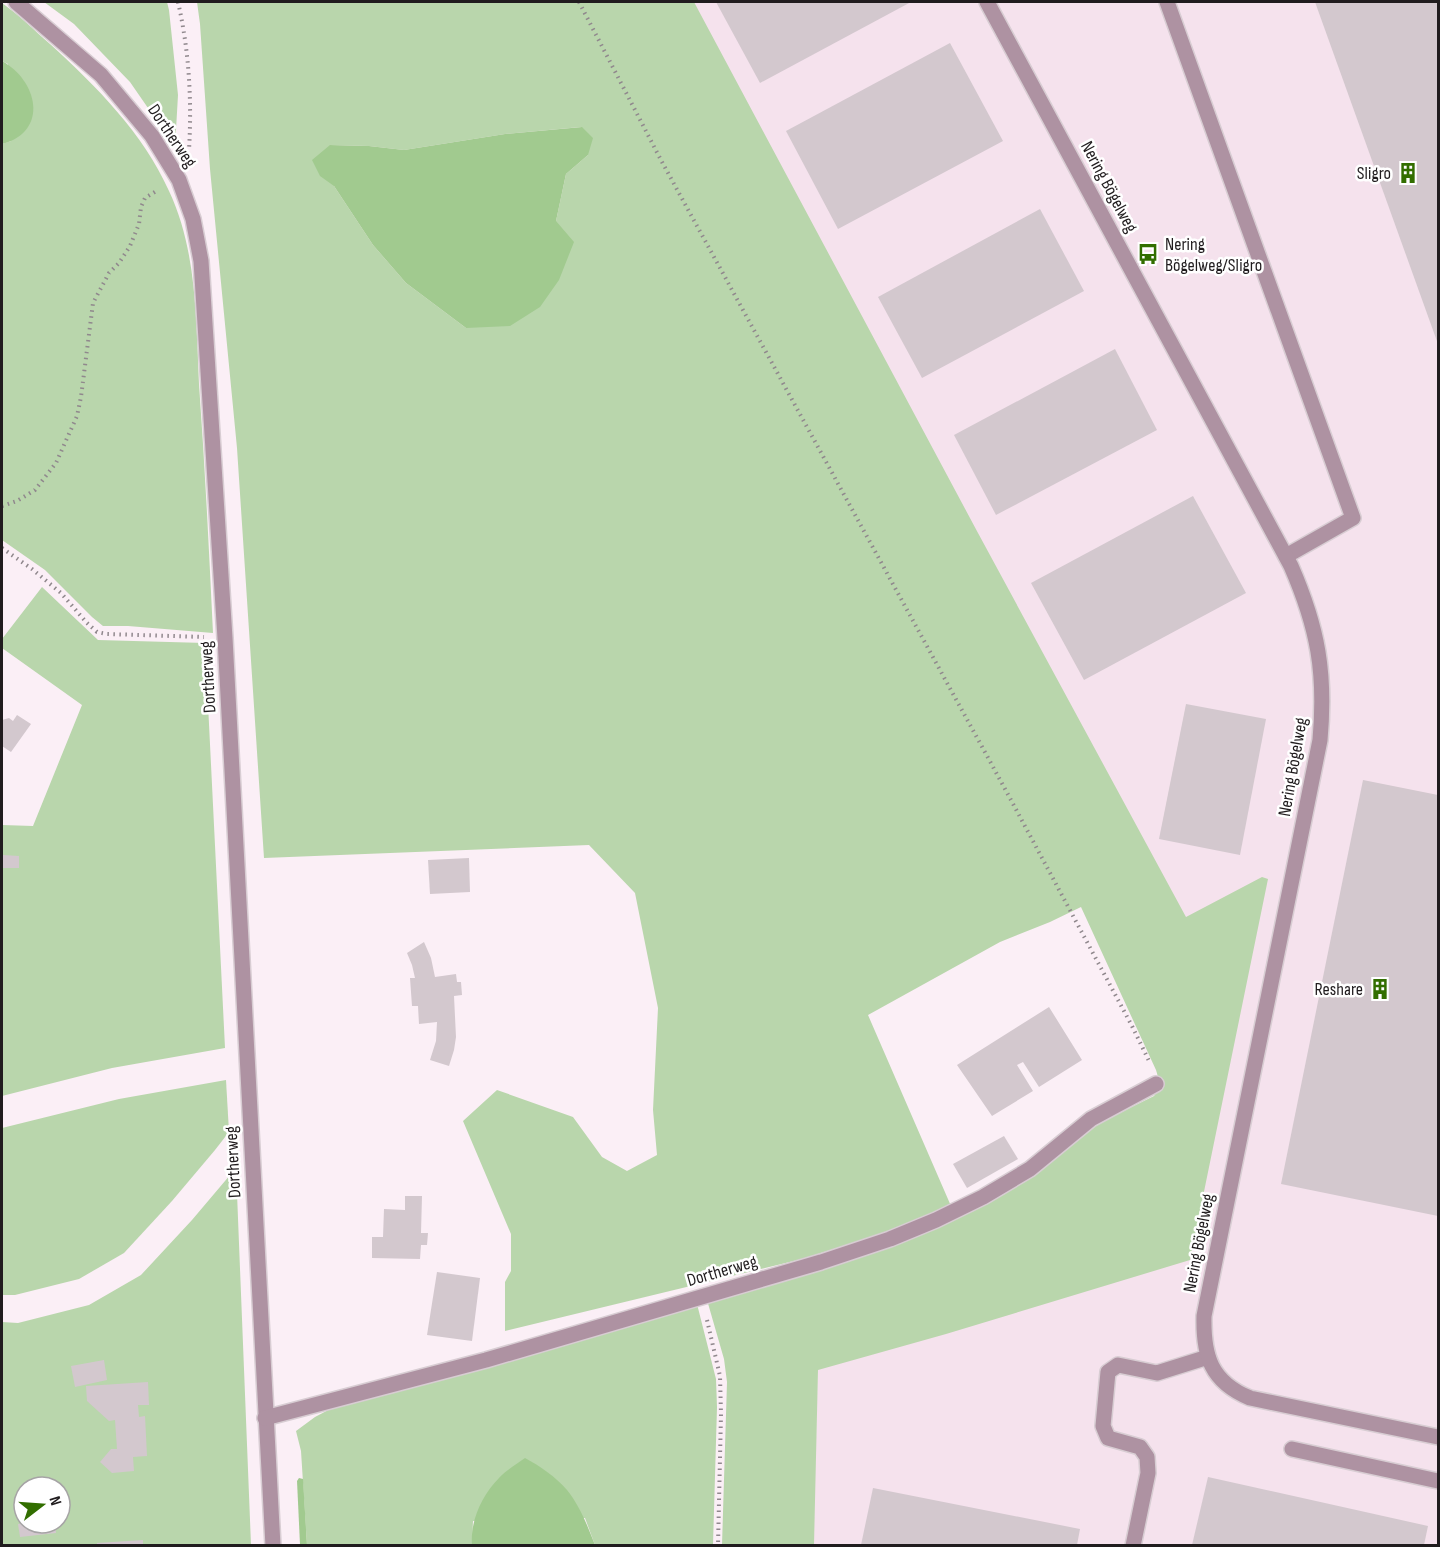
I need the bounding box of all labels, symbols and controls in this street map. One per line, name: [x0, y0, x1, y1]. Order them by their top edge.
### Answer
street label: Dortherweg: [143, 100, 201, 172]
street label: Nering Bögelweg: [1076, 138, 1142, 236]
building icon: Sligro: [1396, 161, 1420, 185]
place label: Sligro: [1357, 163, 1391, 184]
place label: Nering Bögelweg/Sligro: [1165, 234, 1262, 276]
bus stop icon: Nering Bögelweg/Sligro: [1136, 242, 1160, 266]
street label: Dortherweg: [196, 640, 220, 714]
street label: Nering Bögelweg: [1274, 716, 1312, 818]
building icon: Reshare: [1368, 977, 1392, 1001]
place label: Reshare: [1314, 979, 1363, 1000]
street label: Dortherweg: [221, 1125, 245, 1199]
street label: Nering Bögelweg: [1179, 1192, 1219, 1294]
street label: Dortherweg: [684, 1251, 760, 1291]
north arrow: [12, 1475, 72, 1535]
text: N: [45, 1494, 65, 1508]

